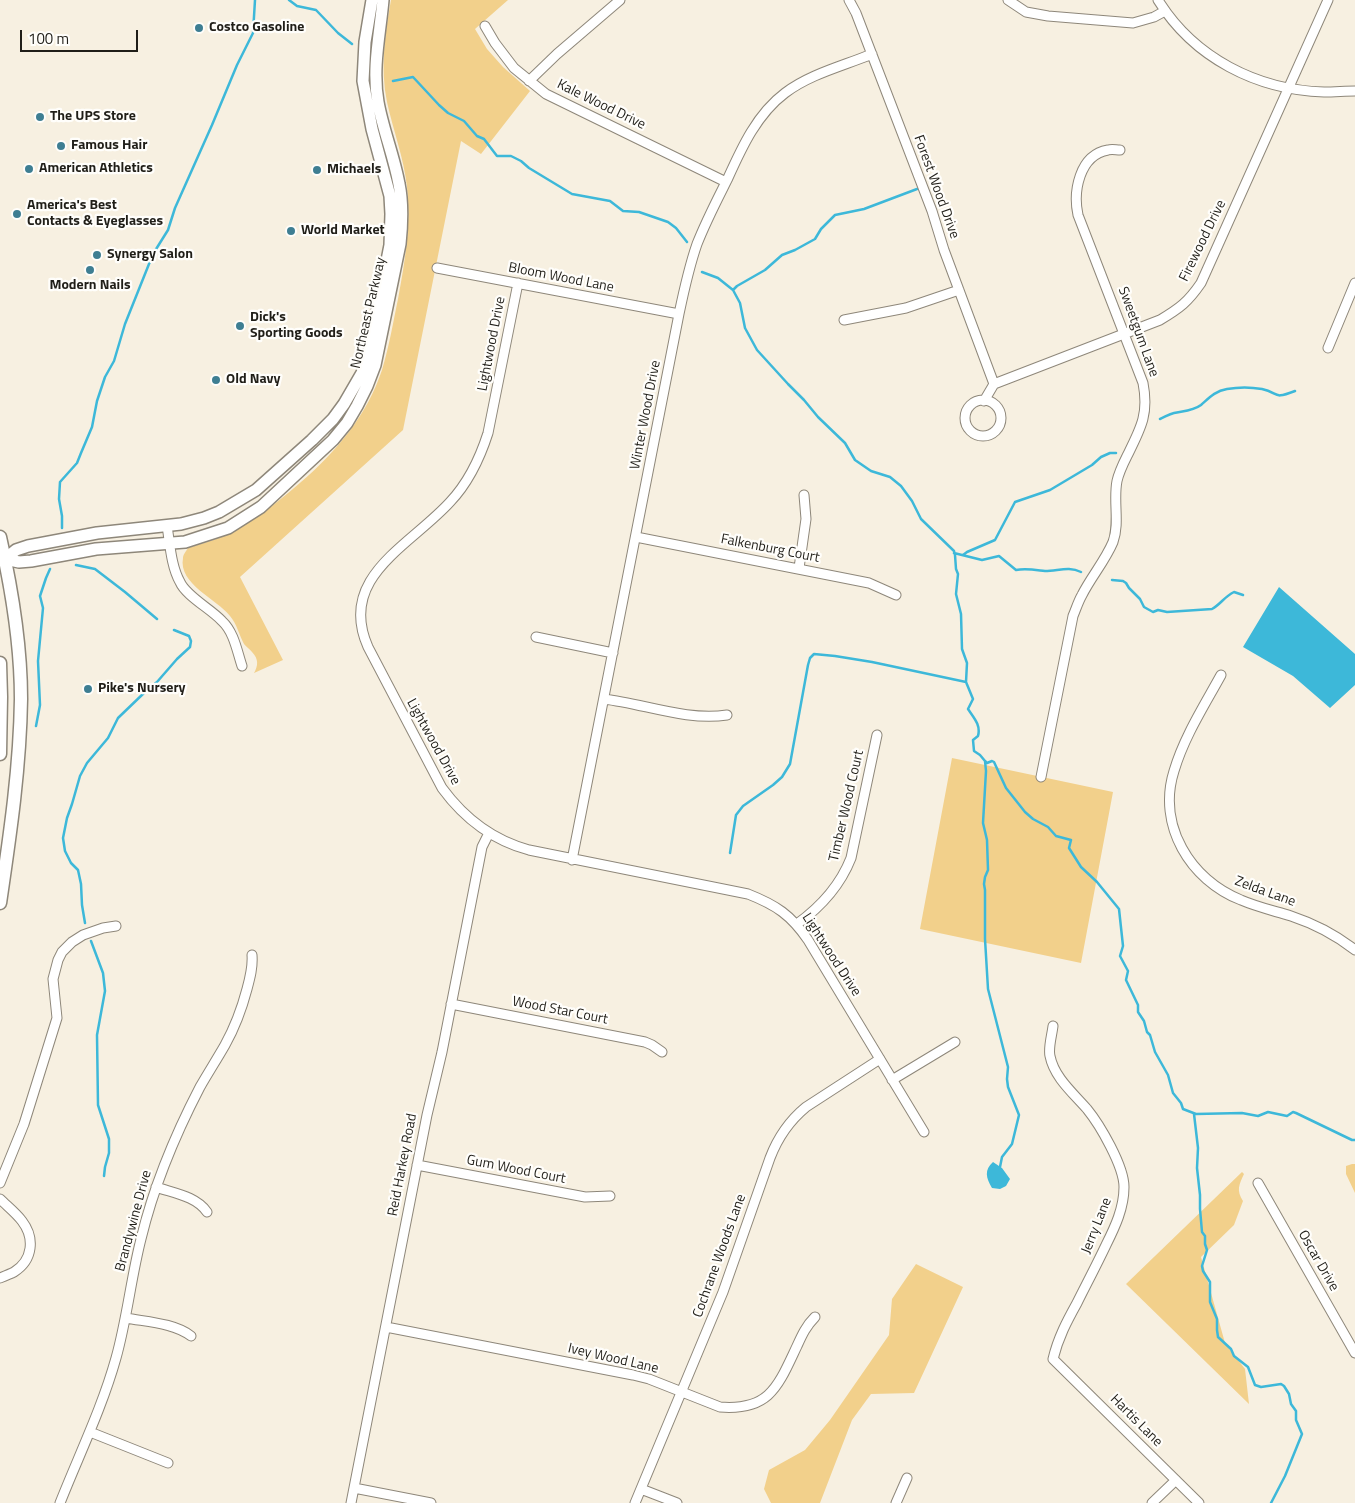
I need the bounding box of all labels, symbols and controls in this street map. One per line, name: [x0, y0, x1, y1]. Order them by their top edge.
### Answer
scale bar: [22, 20, 140, 52]
place label: Costco Gasoline: [209, 20, 304, 36]
marker: Costco Gasoline: [193, 22, 205, 34]
text: 100 m: [28, 27, 69, 50]
street label: Kale Wood Drive: [554, 76, 648, 134]
place label: The UPS Store: [50, 109, 136, 125]
marker: The UPS Store: [34, 111, 46, 123]
street label: Forest Wood Drive: [910, 133, 962, 241]
place label: Famous Hair: [71, 138, 147, 154]
marker: Famous Hair: [55, 140, 67, 152]
place label: American Athletics: [39, 161, 153, 177]
place label: Michaels: [327, 162, 381, 178]
marker: American Athletics: [23, 163, 35, 175]
marker: Michaels: [311, 164, 323, 176]
street label: Firewood Drive: [1176, 197, 1230, 285]
place label: America's Best Contacts & Eyeglasses: [27, 198, 163, 230]
marker: America's Best Contacts & Eyeglasses: [11, 208, 23, 220]
place label: World Market: [301, 223, 385, 239]
marker: World Market: [285, 225, 297, 237]
place label: Synergy Salon: [107, 247, 193, 263]
marker: Synergy Salon: [91, 249, 103, 261]
street label: Northeast Parkway: [348, 256, 390, 370]
street label: Bloom Wood Lane: [507, 260, 615, 296]
marker: Modern Nails: [84, 264, 96, 276]
place label: Modern Nails: [49, 278, 131, 294]
street label: Sweetgum Lane: [1114, 285, 1162, 379]
street label: Lightwood Drive: [475, 295, 509, 393]
place label: Dick's Sporting Goods: [250, 310, 343, 342]
marker: Dick's Sporting Goods: [234, 320, 246, 332]
street label: Winter Wood Drive: [627, 359, 665, 471]
place label: Old Navy: [226, 372, 280, 388]
marker: Old Navy: [210, 374, 222, 386]
street label: Falkenburg Court: [719, 531, 821, 567]
place label: Pike's Nursery: [98, 681, 186, 697]
marker: Pike's Nursery: [82, 683, 94, 695]
street label: Lightwood Drive: [402, 696, 464, 788]
street label: Timber Wood Court: [826, 749, 868, 863]
street label: Zelda Lane: [1232, 873, 1298, 911]
street label: Lightwood Drive: [798, 910, 864, 1000]
street label: Wood Star Court: [511, 994, 609, 1028]
street label: Reid Harkey Road: [385, 1112, 421, 1218]
street label: Gum Wood Court: [465, 1152, 567, 1188]
street label: Brandywine Drive: [112, 1169, 156, 1273]
street label: Cochrane Woods Lane: [690, 1192, 750, 1320]
street label: Jerry Lane: [1078, 1196, 1116, 1256]
street label: Oscar Drive: [1294, 1228, 1342, 1294]
street label: Ivey Wood Lane: [566, 1340, 660, 1378]
street label: Hartis Lane: [1106, 1391, 1166, 1451]

